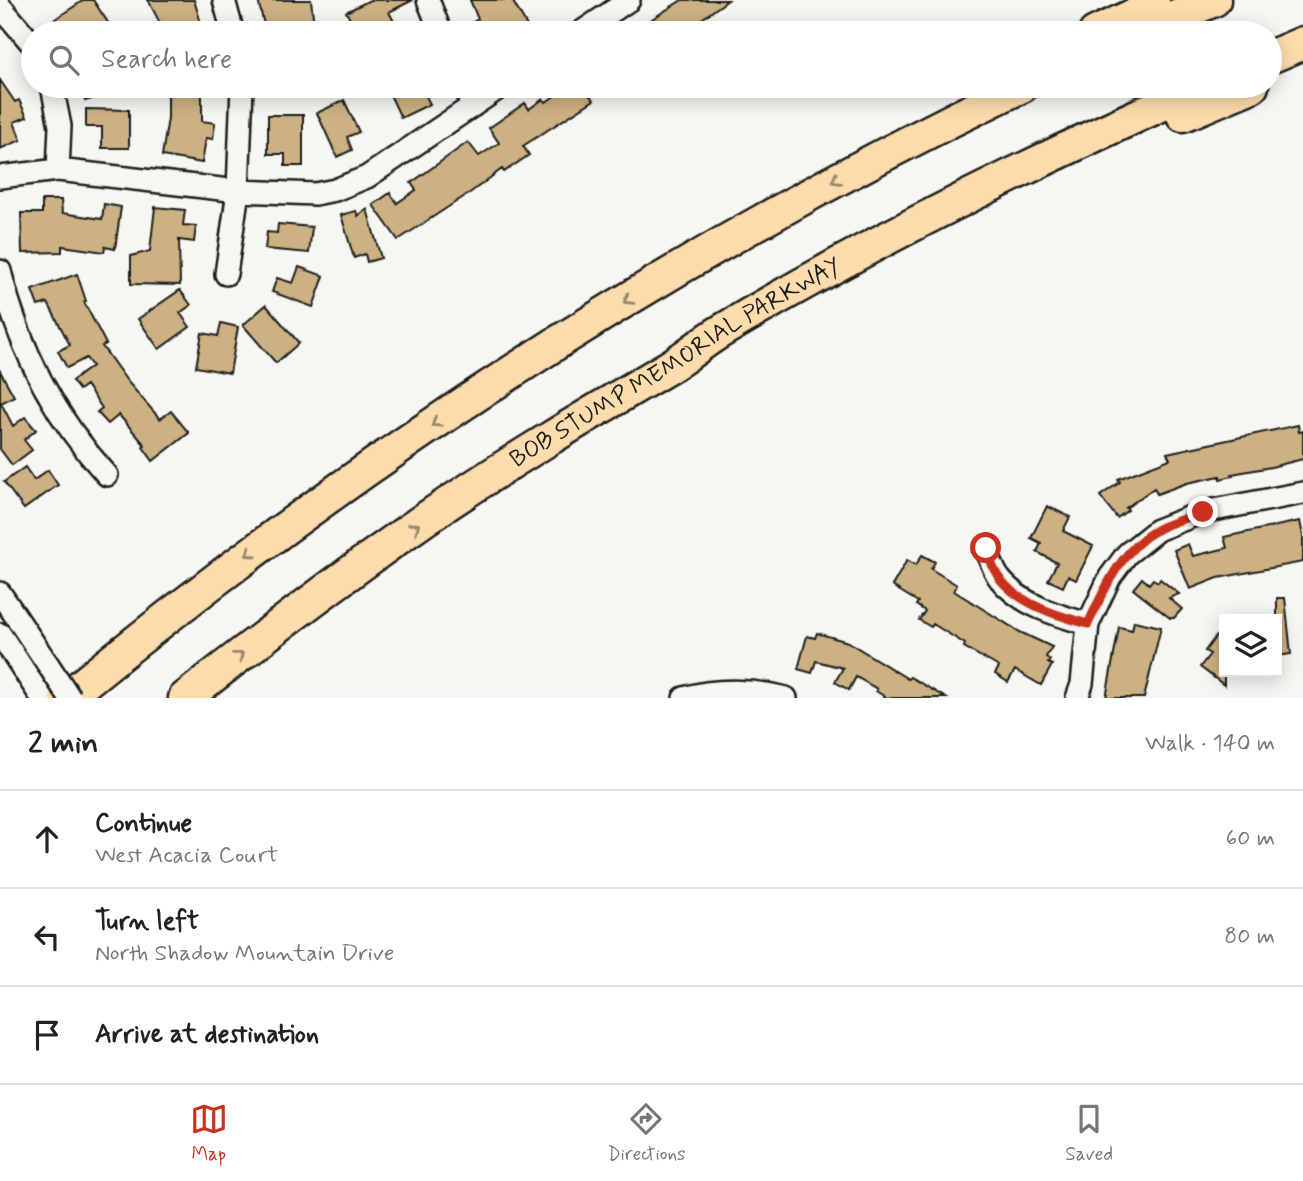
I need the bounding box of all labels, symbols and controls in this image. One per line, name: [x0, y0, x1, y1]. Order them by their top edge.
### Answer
search box: [21, 21, 1282, 98]
icon: search: [45, 41, 83, 79]
text: Search here: [101, 43, 232, 77]
one-way arrow: [831, 172, 843, 185]
street label: BOB STUMP MEMORIAL PARKWAY: [504, 250, 847, 475]
one-way arrow: [623, 292, 636, 305]
one-way arrow: [431, 415, 444, 427]
route end: [1187, 496, 1218, 527]
one-way arrow: [407, 522, 420, 535]
route start: [970, 532, 1001, 563]
one-way arrow: [245, 545, 258, 557]
map controls: [1219, 614, 1282, 677]
button: layers: [1219, 614, 1282, 677]
one-way arrow: [231, 652, 243, 665]
text: 2 min: [28, 724, 98, 763]
text: Walk · 140 m: [1145, 729, 1275, 759]
text: Continue: [95, 807, 192, 841]
icon: ahead: [28, 820, 66, 858]
text: 60 m: [1226, 824, 1275, 854]
text: West Acacia Court: [95, 841, 278, 871]
text: Turn left: [95, 905, 199, 939]
icon: left: [28, 918, 66, 956]
text: 80 m: [1224, 922, 1275, 952]
text: North Shadow Mountain Drive: [95, 939, 394, 969]
icon: arrive: [28, 1016, 66, 1054]
text: Arrive at destination: [95, 1018, 319, 1052]
tab: Map: [190, 1100, 228, 1167]
tab: Directions: [607, 1100, 686, 1167]
tab: Saved: [1065, 1100, 1113, 1167]

